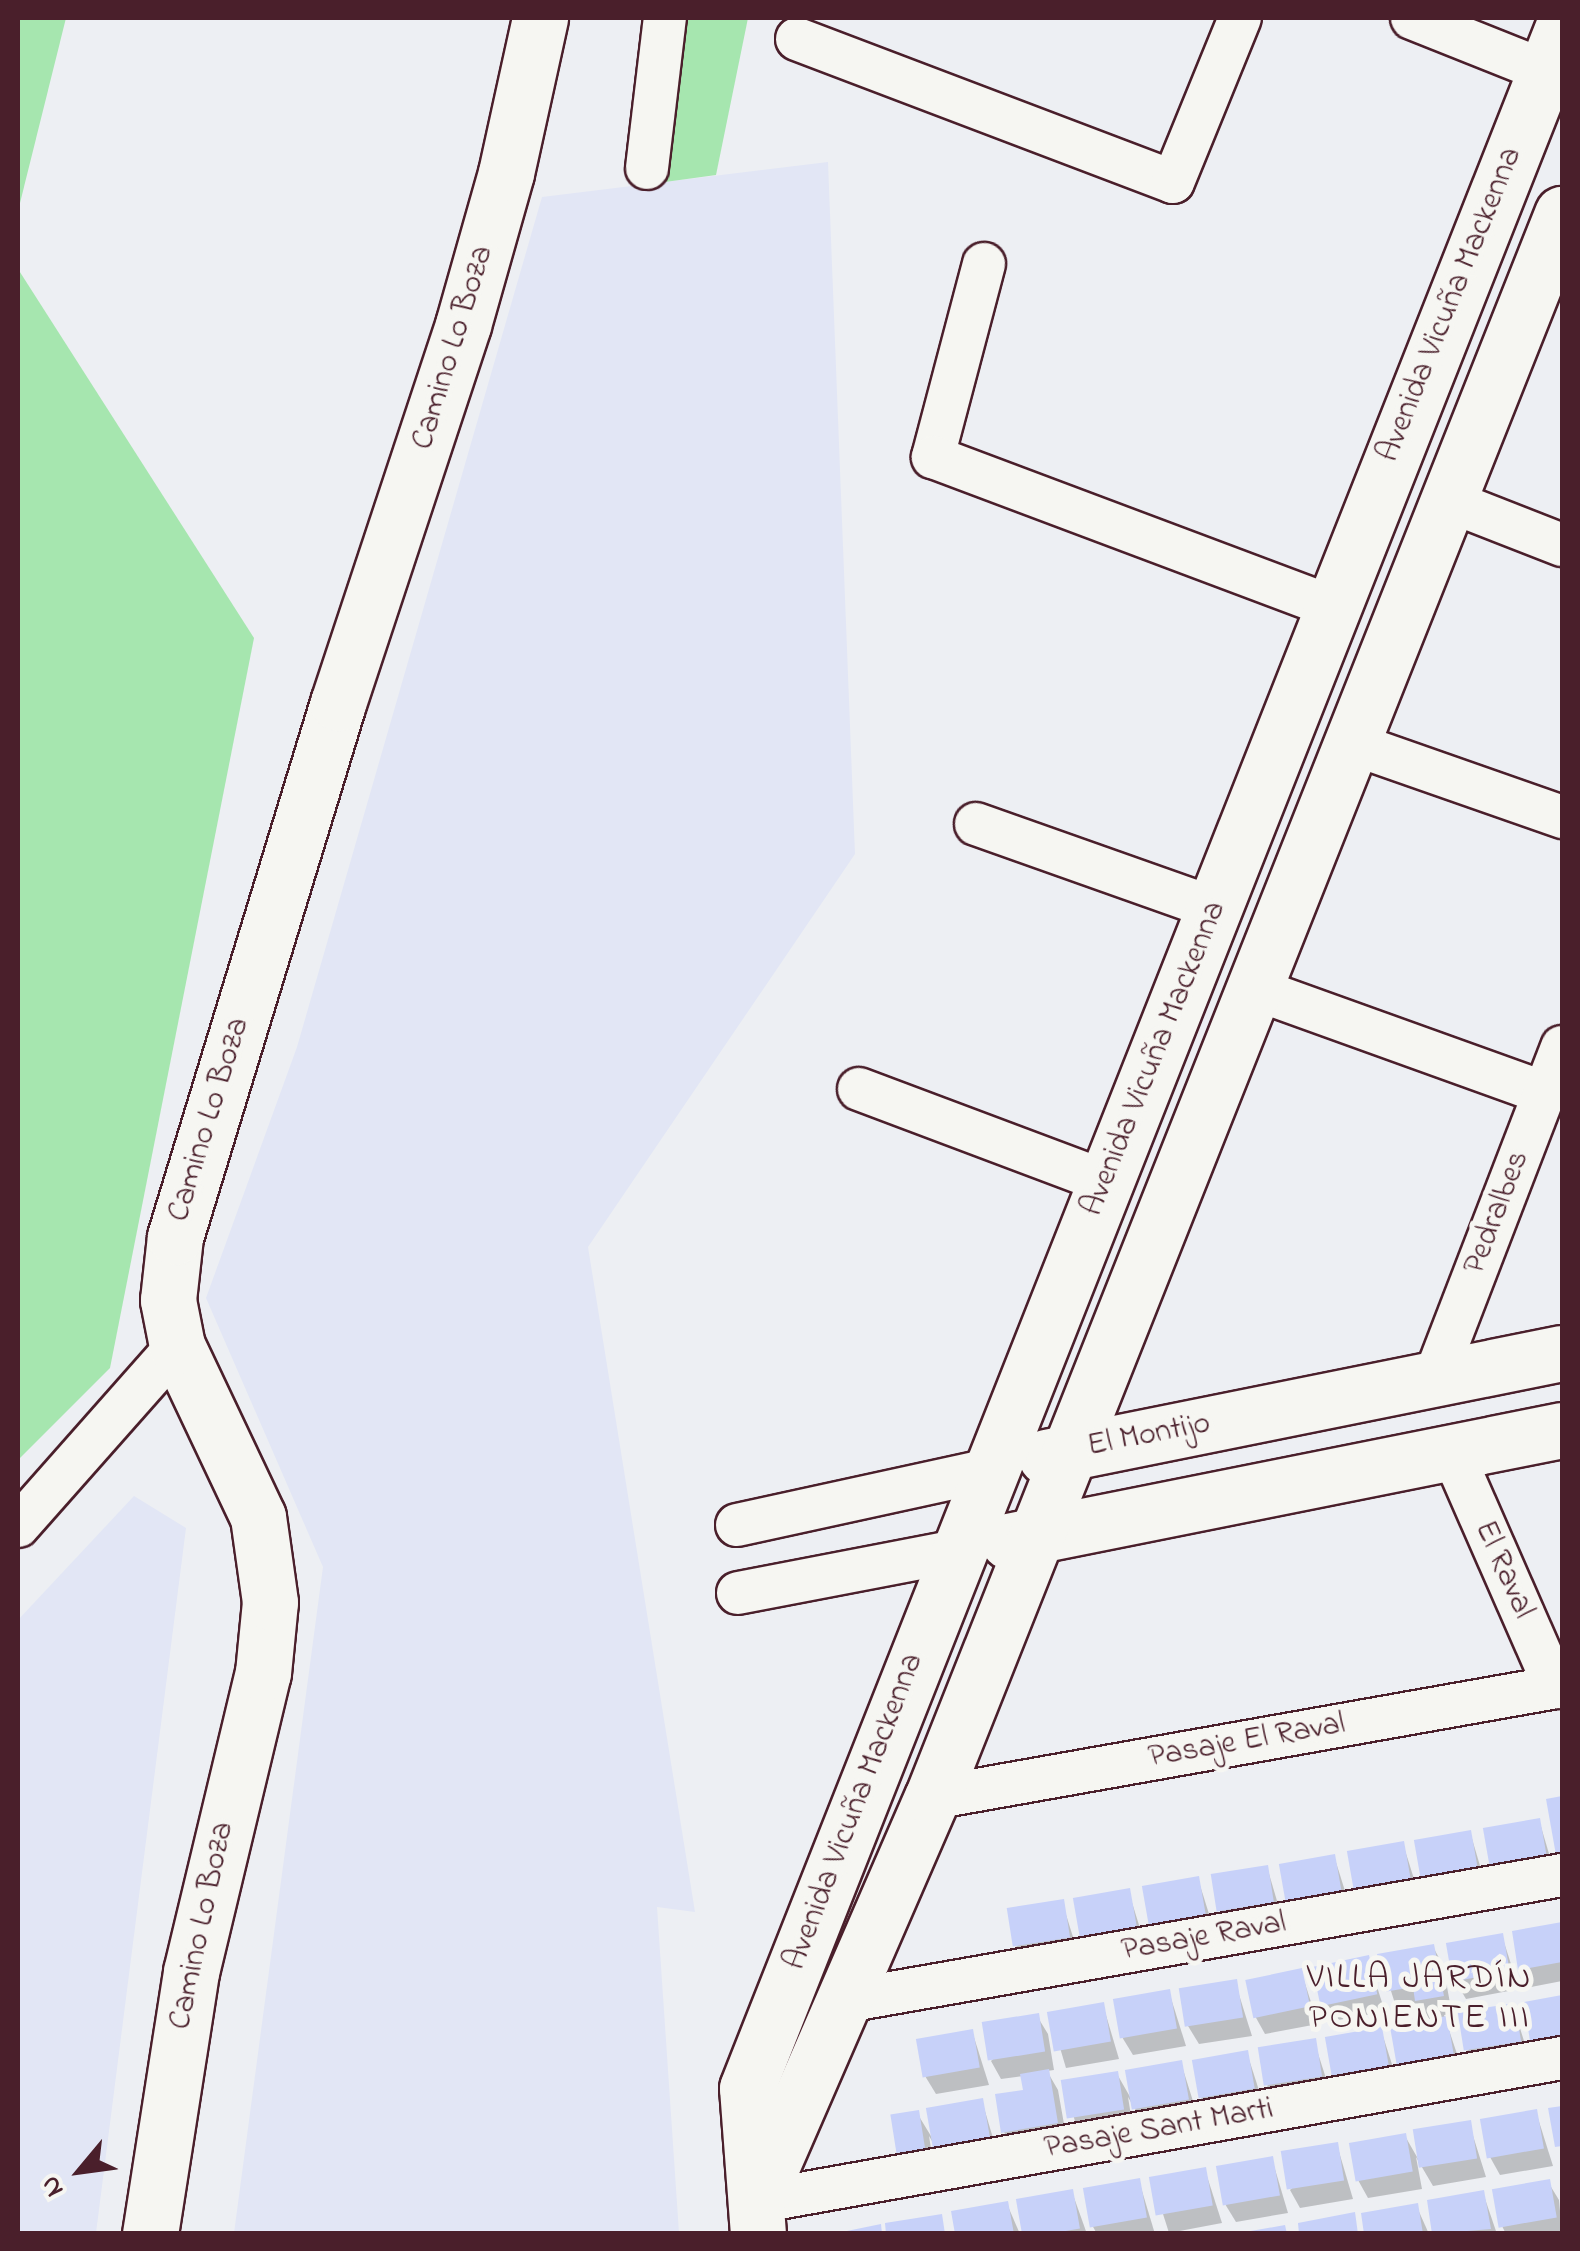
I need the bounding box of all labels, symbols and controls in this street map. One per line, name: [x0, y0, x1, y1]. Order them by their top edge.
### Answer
street label: Avenida Vicuña Mackenna: [1370, 142, 1532, 468]
street label: Camino Lo Boza: [405, 241, 503, 455]
street label: Avenida Vicuña Mackenna: [1074, 896, 1236, 1222]
street label: Camino Lo Boza: [161, 1013, 259, 1227]
street label: Pedralbes: [1457, 1146, 1539, 1280]
street label: El Montijo: [1084, 1405, 1214, 1467]
street label: El Raval: [1465, 1515, 1541, 1625]
street label: Avenida Vicuña Mackenna: [777, 1648, 933, 1976]
street label: Pasaje El Raval: [1146, 1706, 1348, 1778]
street label: Camino Lo Boza: [162, 1819, 244, 2033]
street label: Pasaje Raval: [1119, 1905, 1289, 1971]
district label: VILLA JARDÍN PONIENTE III: [1307, 1958, 1533, 2040]
street label: Pasaje Sant Marti: [1042, 2091, 1276, 2169]
north arrow: [30, 2121, 130, 2221]
text: N: [31, 2168, 76, 2204]

